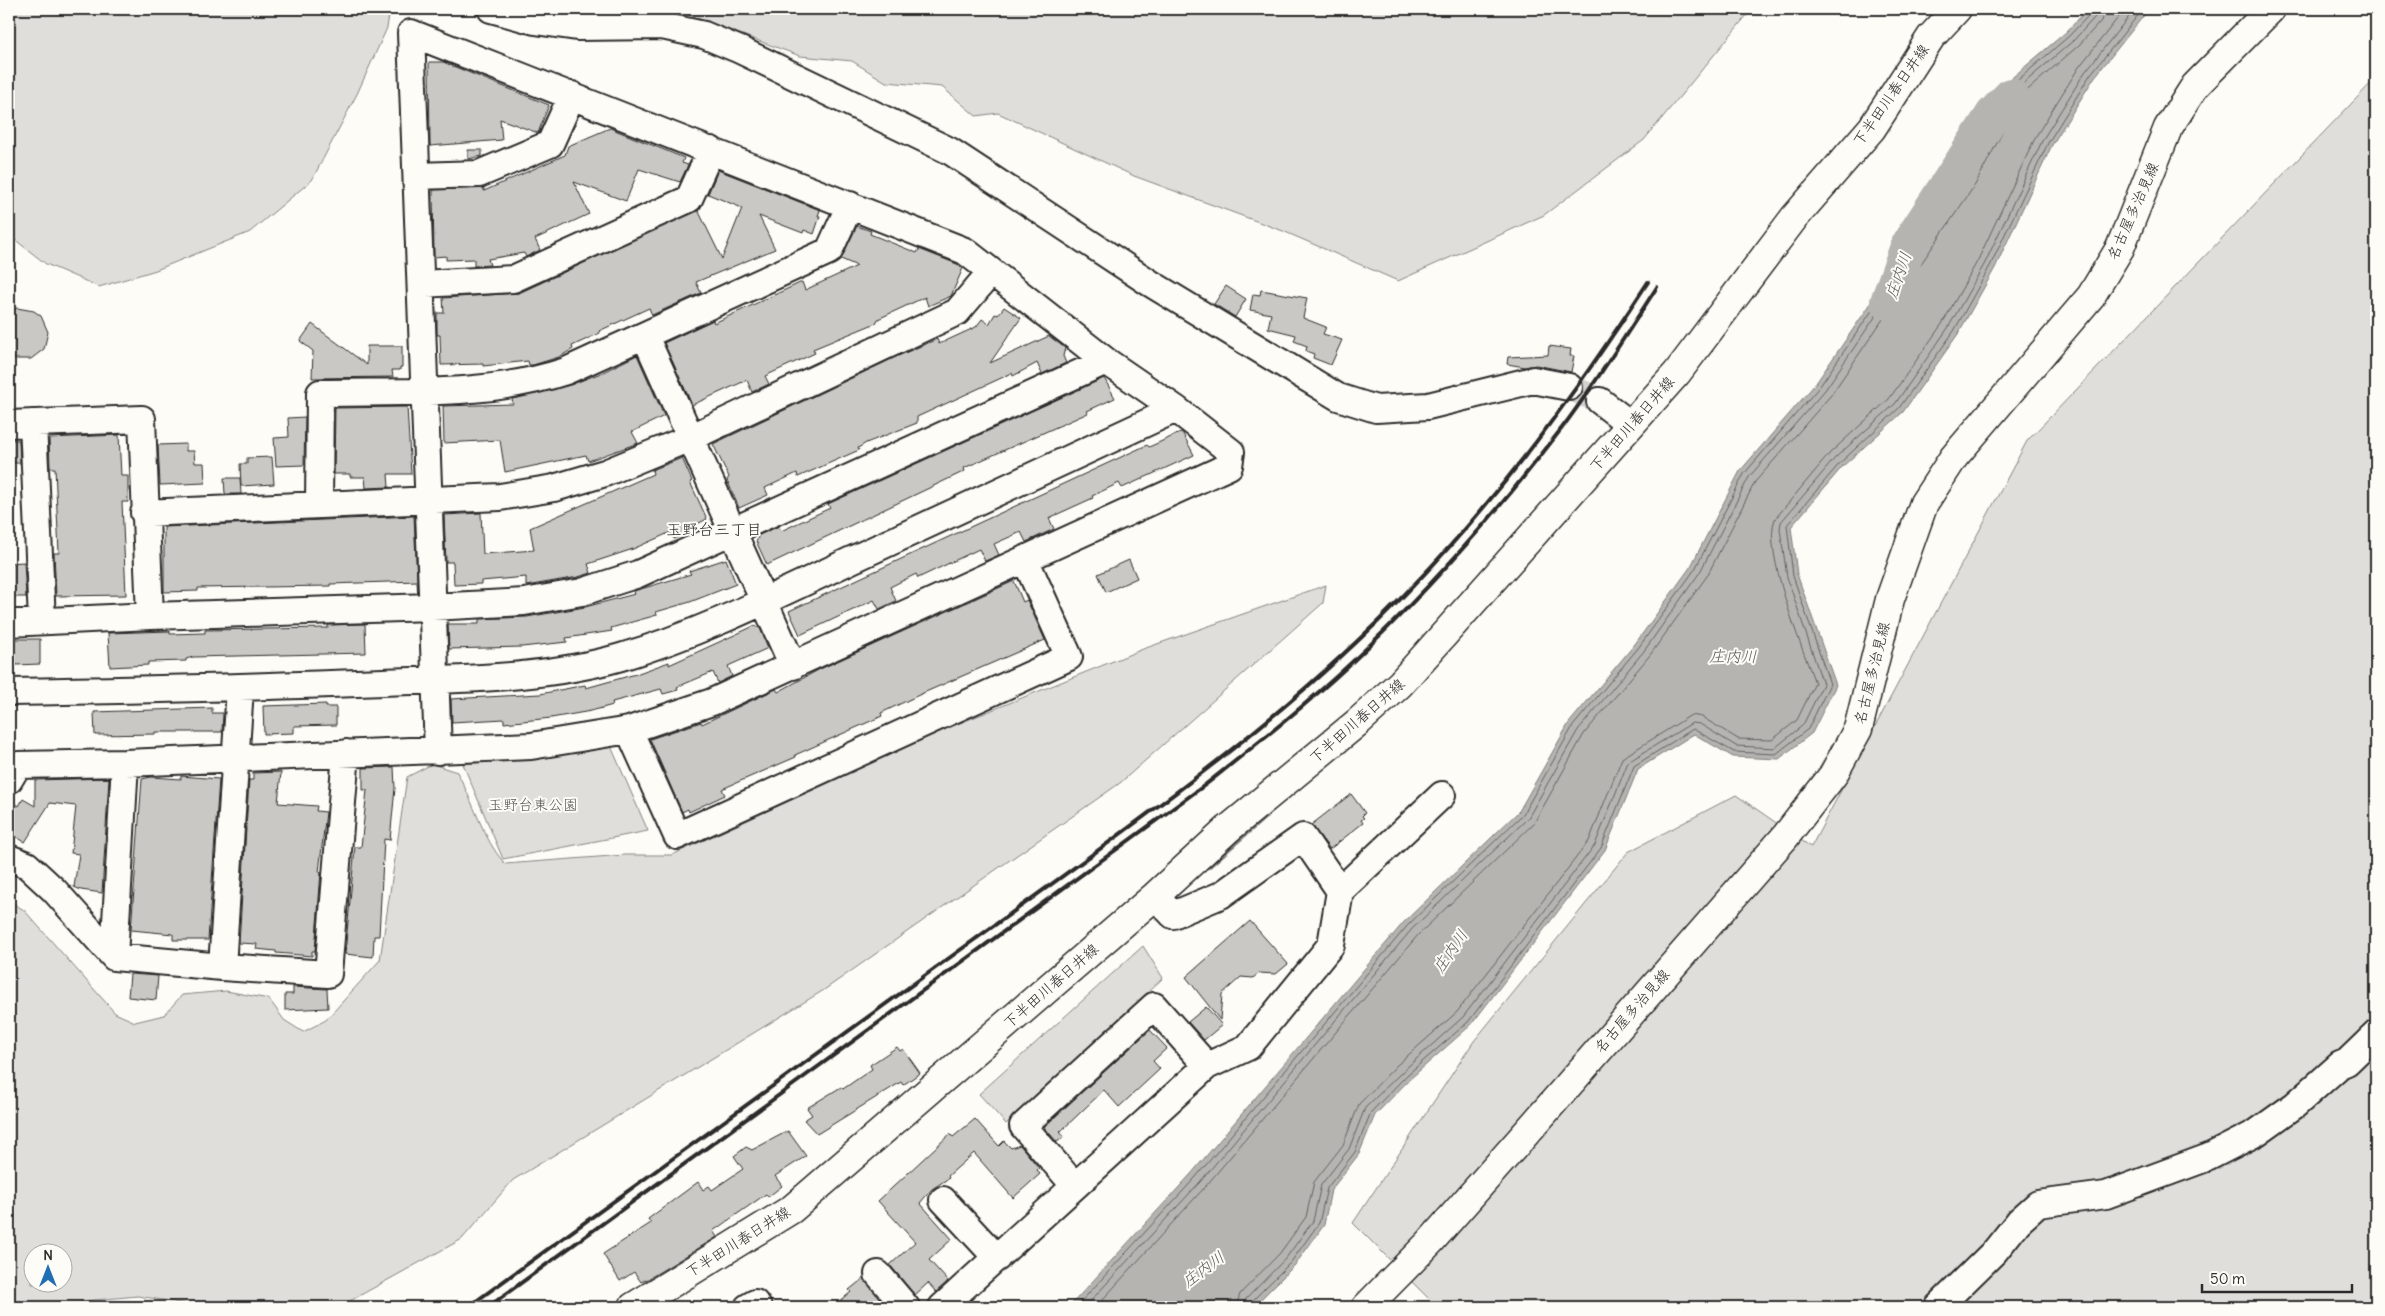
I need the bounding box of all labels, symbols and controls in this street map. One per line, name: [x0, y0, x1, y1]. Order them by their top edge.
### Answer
street label: 下半田川春日井線: [1848, 40, 1933, 149]
street label: 名古屋多治見線: [2103, 159, 2163, 263]
water label: 庄内川: [1881, 249, 1915, 301]
street label: 下半田川春日井線: [1585, 372, 1678, 475]
district label: 玉野台三丁目: [666, 519, 762, 539]
street label: 名古屋多治見線: [1850, 620, 1893, 726]
water label: 庄内川: [1709, 646, 1757, 666]
street label: 下半田川春日井線: [1305, 674, 1408, 767]
park label: 玉野台東公園: [488, 795, 578, 814]
water label: 庄内川: [1428, 926, 1472, 976]
street label: 下半田川春日井線: [999, 939, 1102, 1032]
street label: 名古屋多治見線: [1590, 965, 1673, 1057]
street label: 下半田川春日井線: [682, 1202, 794, 1281]
north arrow: [22, 1244, 72, 1294]
text: N: [43, 1246, 53, 1264]
water label: 庄内川: [1178, 1247, 1228, 1291]
scale bar: [2202, 1261, 2352, 1293]
text: 50 m: [2210, 1269, 2245, 1288]

